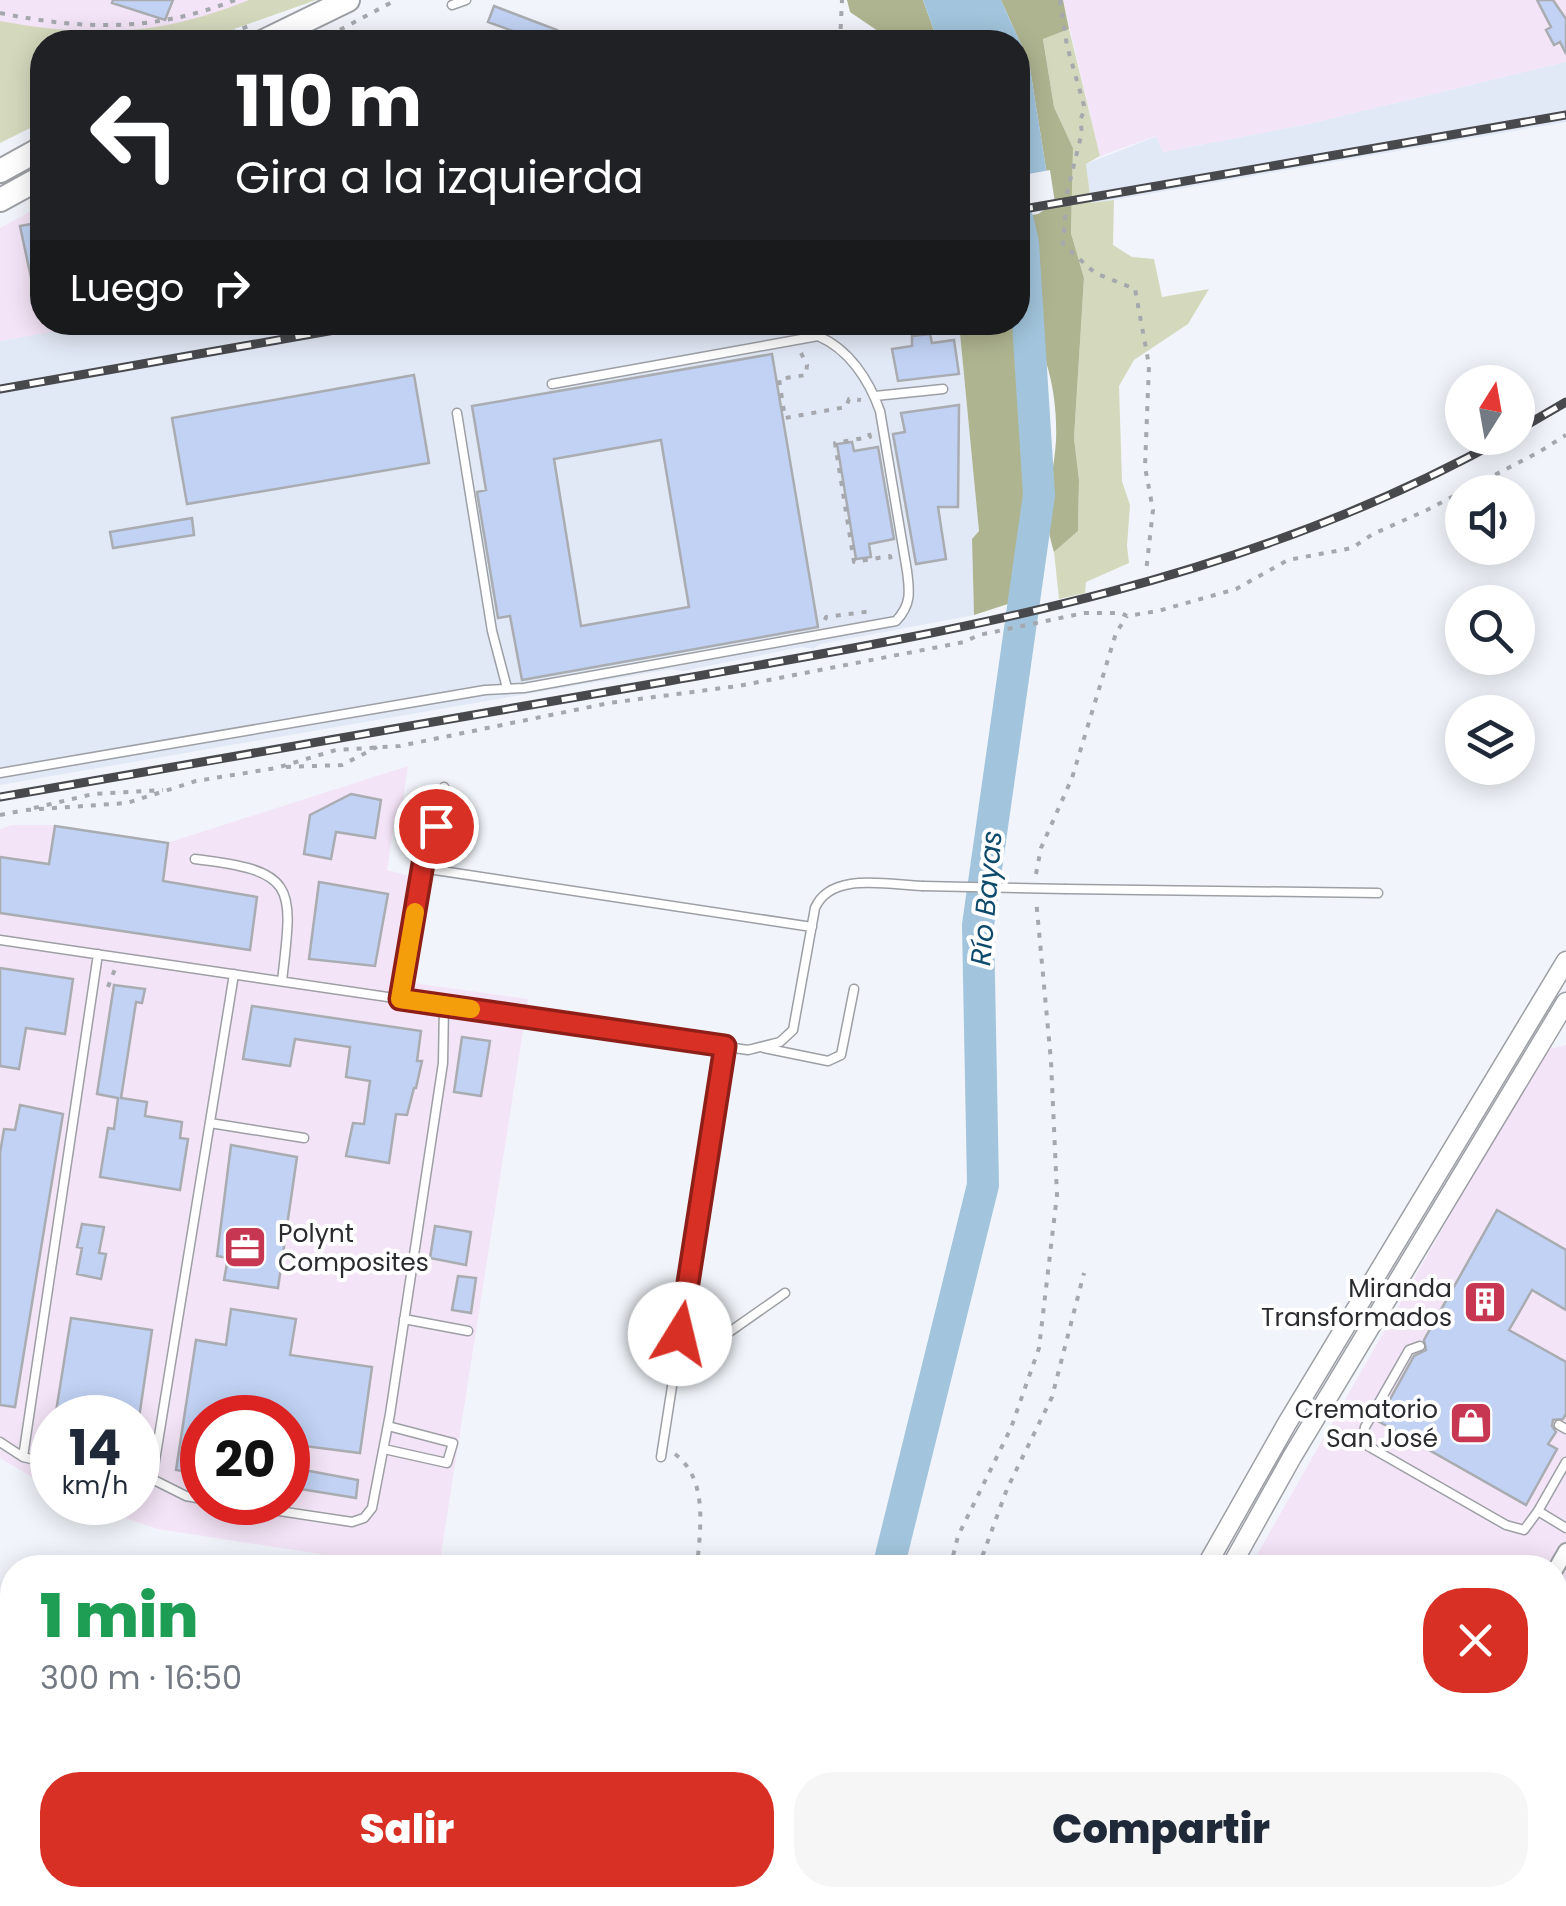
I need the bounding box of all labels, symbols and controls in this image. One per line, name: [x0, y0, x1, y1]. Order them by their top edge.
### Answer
text: 110 m: [235, 52, 422, 151]
icon: left: [70, 70, 200, 200]
text: Gira a la izquierda: [235, 146, 644, 209]
icon: right: [204, 260, 259, 315]
text: Luego: [70, 261, 184, 314]
north arrow: [1445, 365, 1535, 455]
map controls: [1445, 365, 1535, 785]
button: sound: [1445, 475, 1535, 565]
button: search: [1445, 585, 1535, 675]
button: layers: [1445, 695, 1535, 785]
pin: [394, 784, 479, 869]
icon: arrive: [409, 799, 464, 854]
water label: Río Bayas: [961, 829, 1012, 967]
place label: Polynt Composites: [278, 1216, 429, 1280]
office icon: Polynt Composites: [222, 1224, 268, 1270]
place label: Miranda Transformados: [1261, 1271, 1452, 1335]
building icon: Miranda Transformados: [1462, 1279, 1508, 1325]
position arrow: [628, 1282, 732, 1386]
place label: Crematorio San José: [1295, 1392, 1438, 1456]
speed limit sign: 20: [180, 1395, 310, 1525]
shop icon: Crematorio San José: [1448, 1400, 1494, 1446]
text: 14: [69, 1412, 121, 1483]
text: km/h: [62, 1468, 128, 1503]
text: 1 min: [40, 1574, 198, 1658]
button: close: [1423, 1588, 1528, 1693]
text: 300 m · 16:50: [40, 1655, 242, 1700]
button: Salir: [40, 1772, 774, 1887]
button: Compartir: [794, 1772, 1528, 1887]

